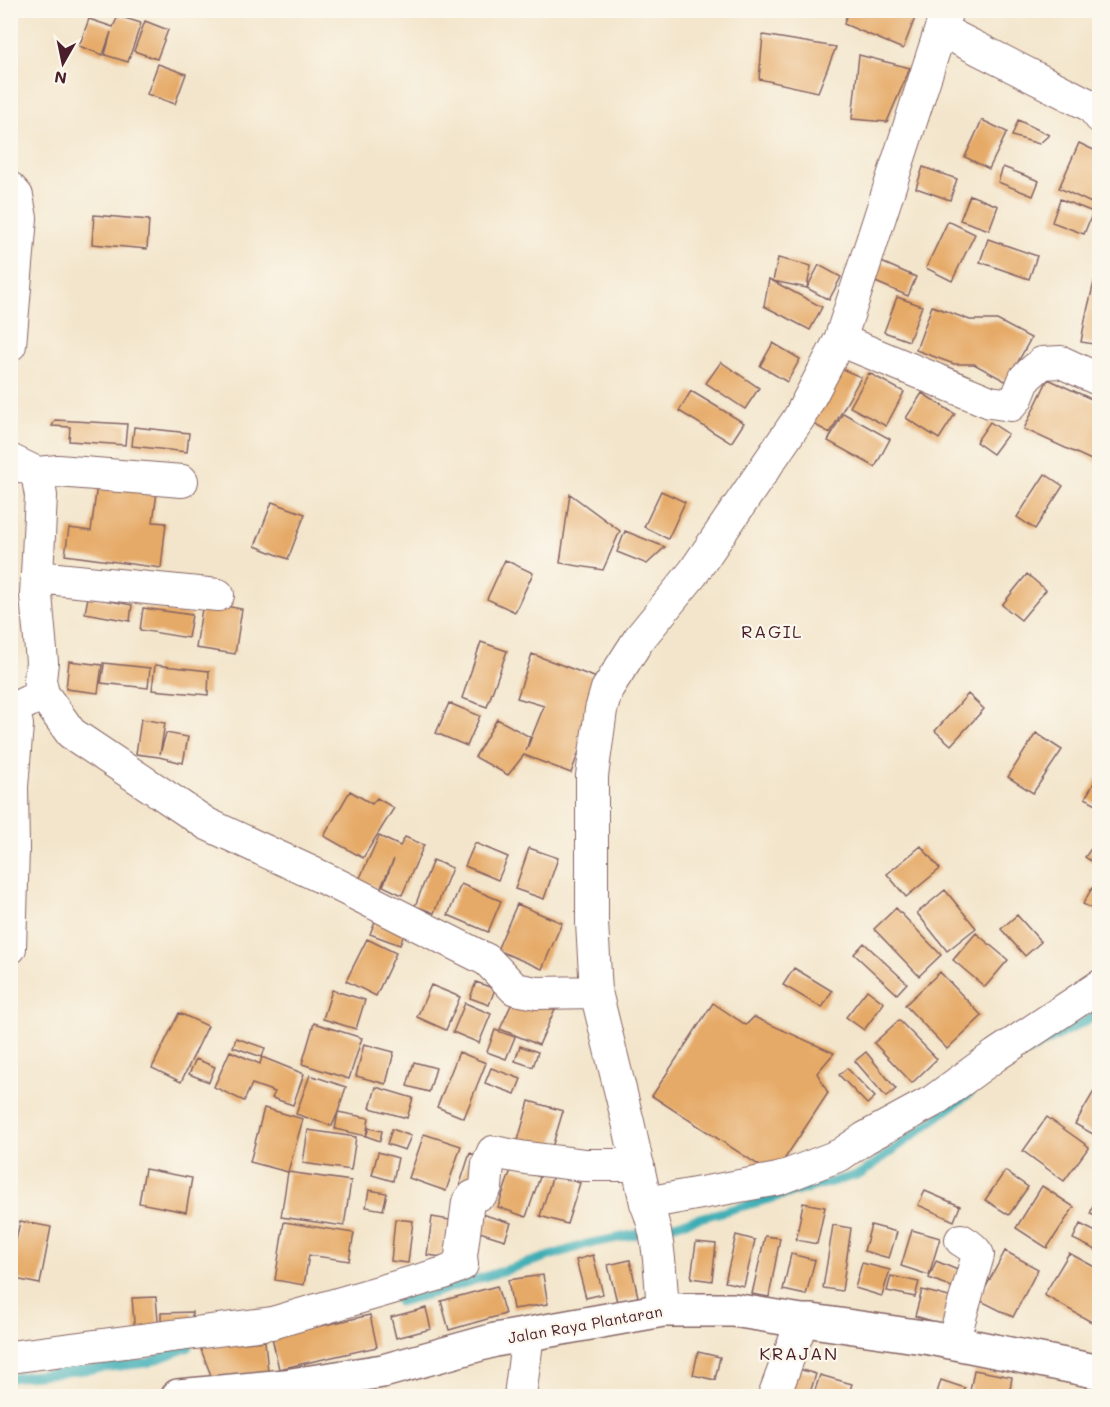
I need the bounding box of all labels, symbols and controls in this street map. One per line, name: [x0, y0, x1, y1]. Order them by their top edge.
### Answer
north arrow: [33, 33, 93, 93]
text: N: [53, 67, 68, 90]
district label: RAGIL: [741, 619, 803, 643]
street label: Jalan Raya Plantaran: [506, 1301, 664, 1347]
district label: KRAJAN: [759, 1341, 839, 1365]

